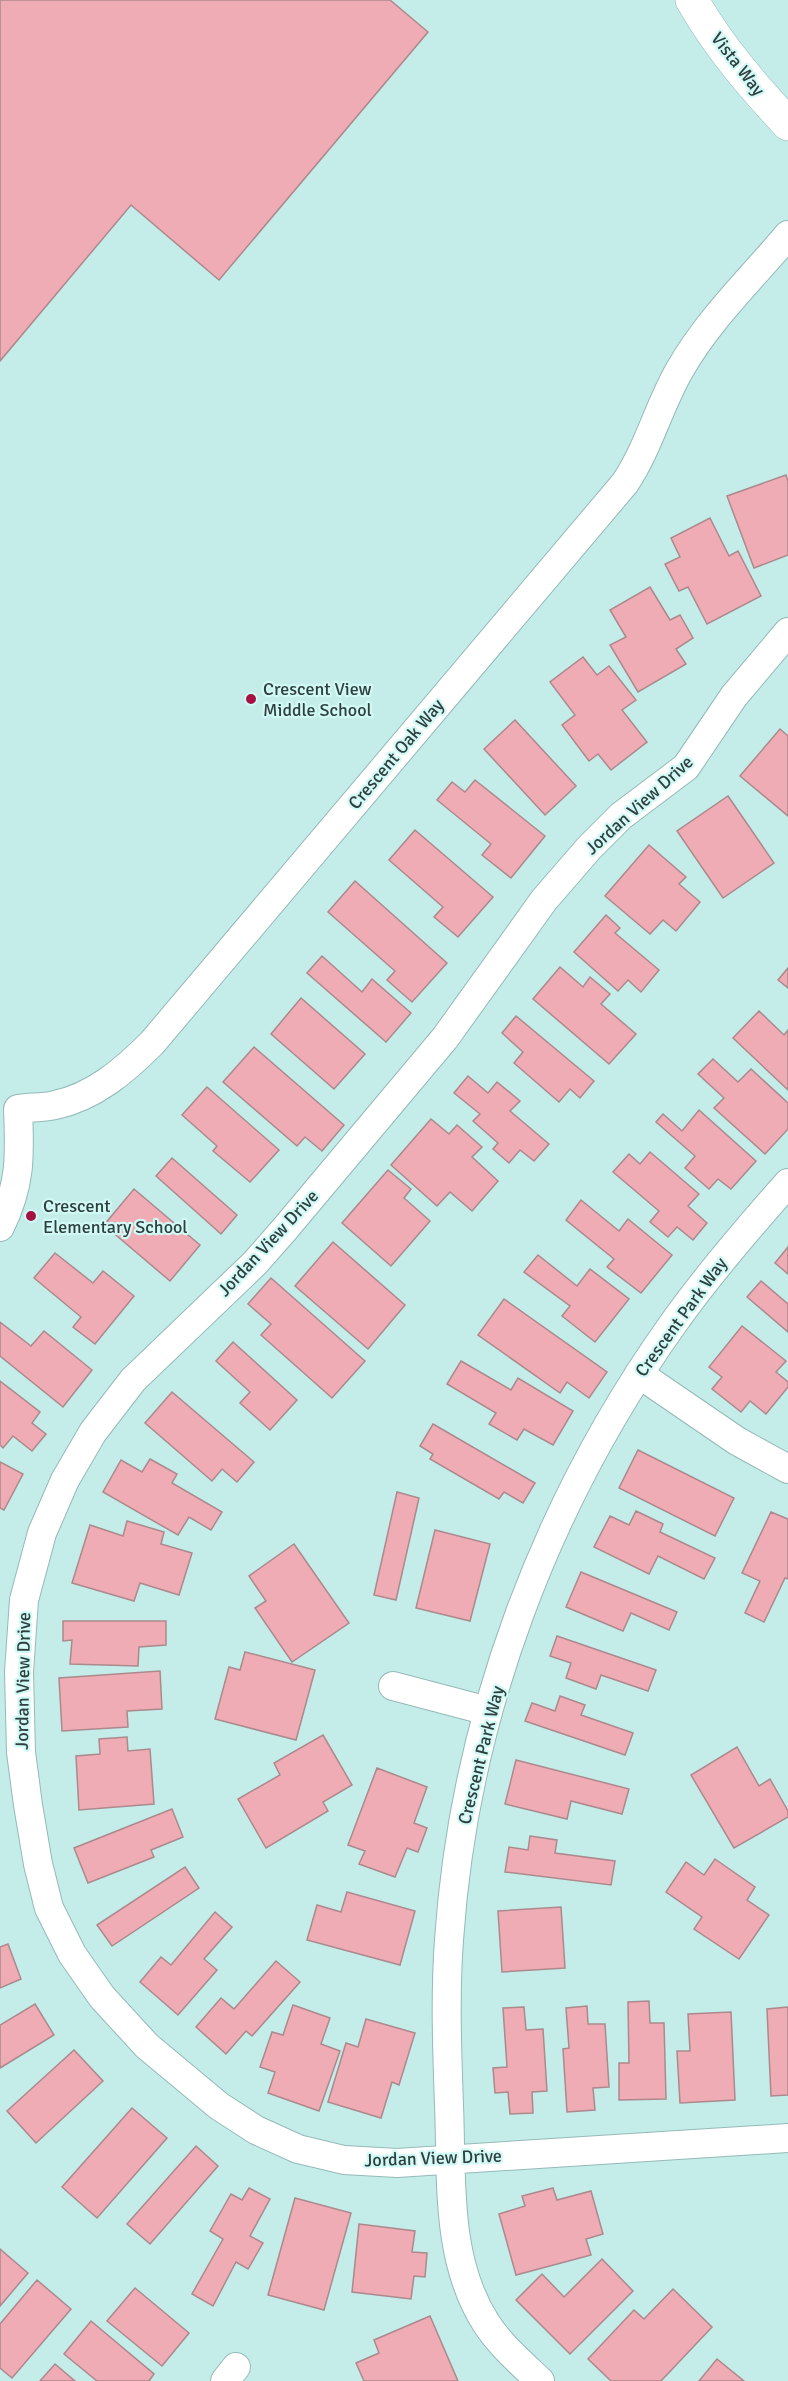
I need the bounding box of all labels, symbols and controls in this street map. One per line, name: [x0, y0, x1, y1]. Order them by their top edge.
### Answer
street label: Vista Way: [706, 28, 770, 101]
place label: Crescent View Middle School: [263, 678, 372, 721]
marker: Crescent View Middle School: [244, 692, 258, 706]
street label: Crescent Oak Way: [343, 694, 449, 814]
street label: Jordan View Drive: [581, 751, 697, 859]
street label: Jordan View Drive: [213, 1185, 323, 1301]
place label: Crescent Elementary School: [43, 1195, 188, 1238]
marker: Crescent Elementary School: [24, 1209, 38, 1223]
street label: Crescent Park Way: [630, 1253, 732, 1381]
street label: Jordan View Drive: [11, 1612, 35, 1750]
street label: Crescent Park Way: [453, 1683, 509, 1827]
street label: Jordan View Drive: [364, 2145, 502, 2171]

